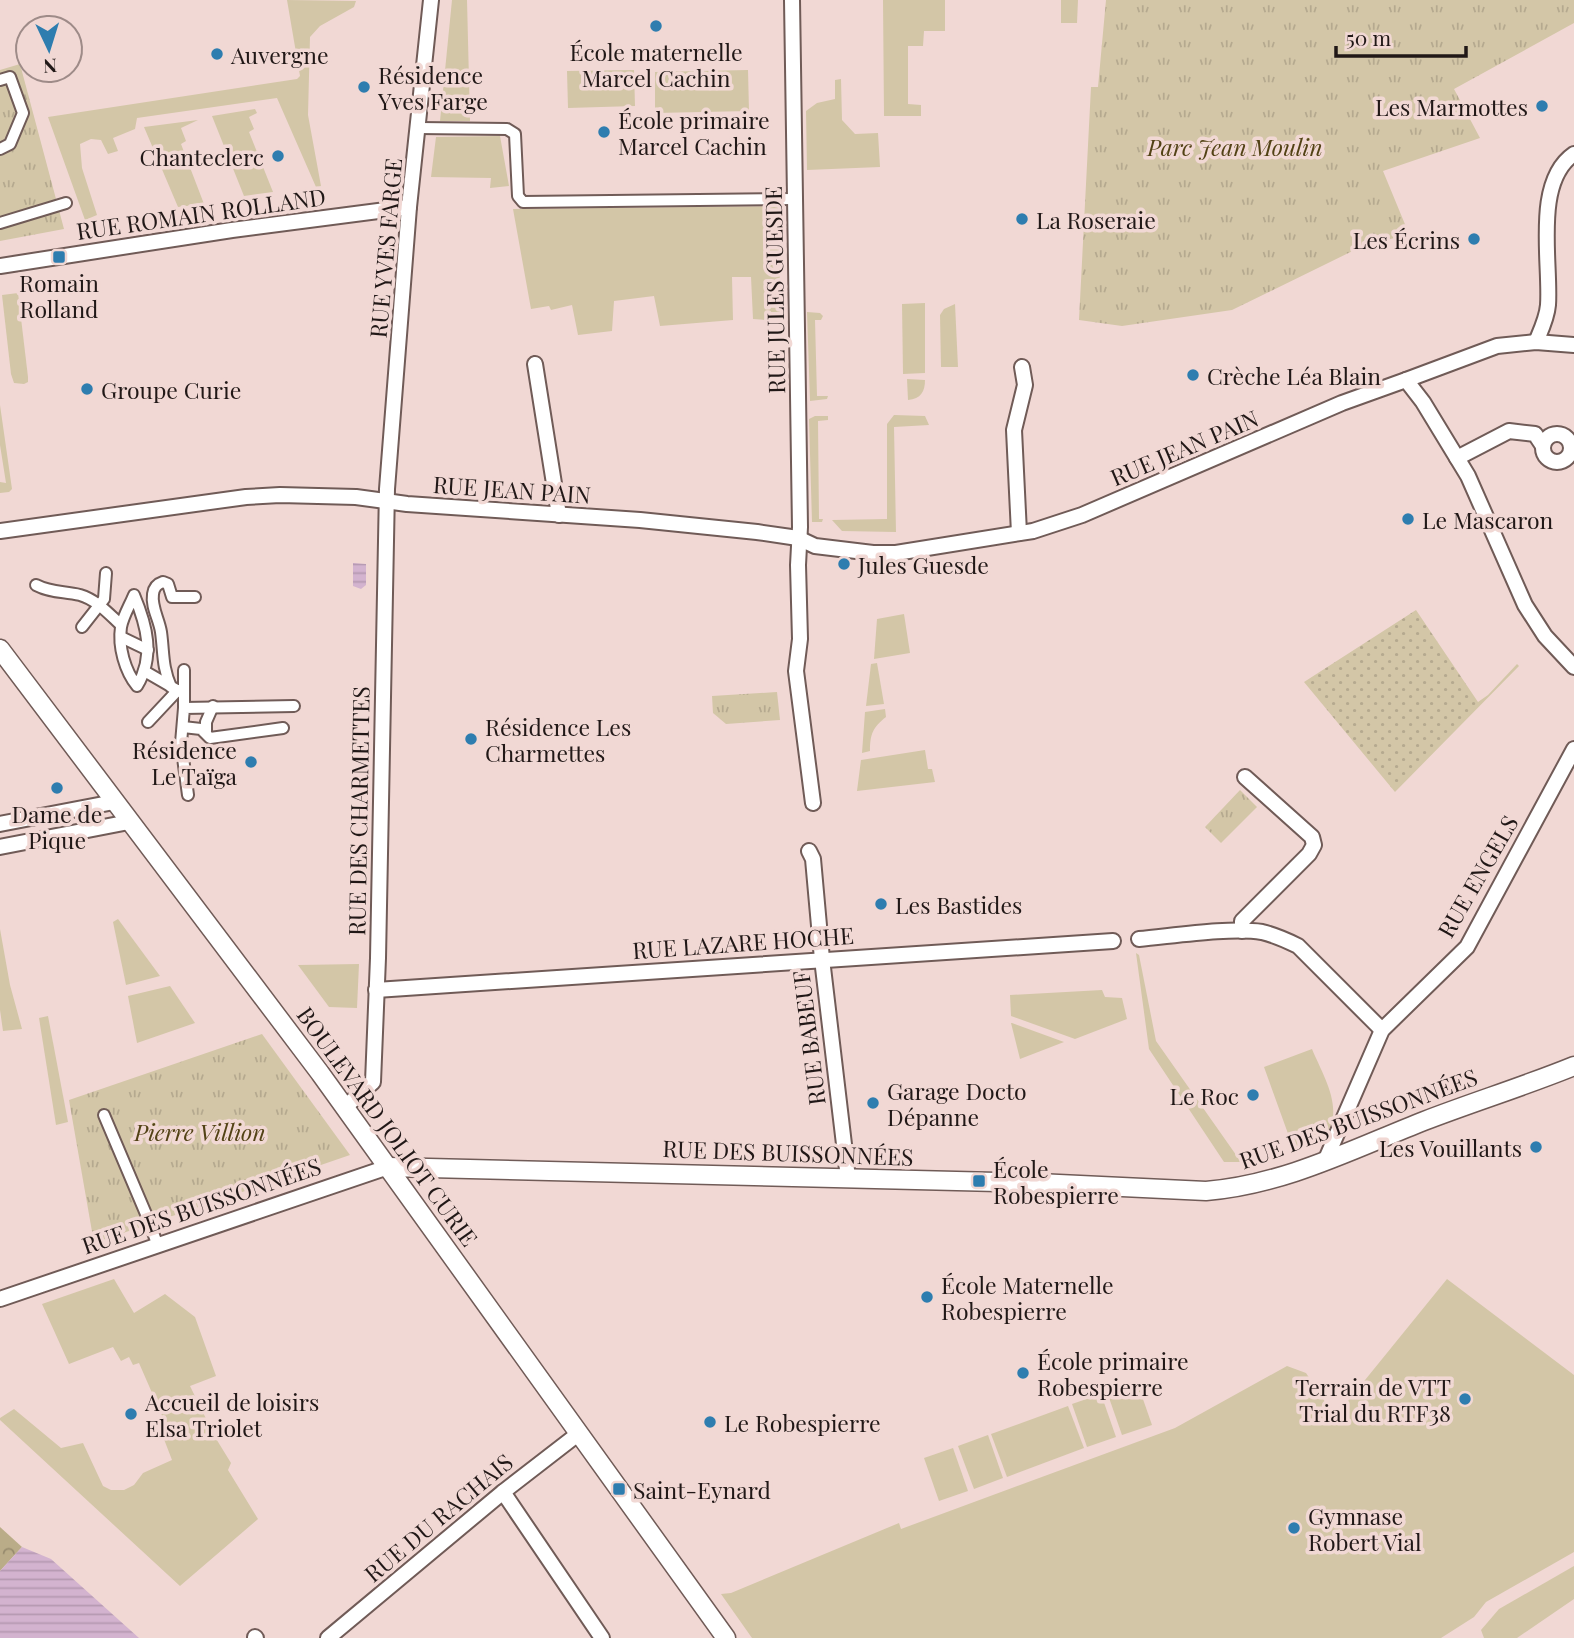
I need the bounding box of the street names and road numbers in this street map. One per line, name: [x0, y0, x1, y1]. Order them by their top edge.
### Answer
street label: RUE YVES FARGE: [362, 157, 408, 339]
street label: RUE ROMAIN ROLLAND: [74, 180, 328, 246]
street label: RUE JULES GUESDE: [757, 186, 791, 394]
street label: RUE JEAN PAIN: [1105, 402, 1263, 492]
street label: RUE JEAN PAIN: [432, 468, 592, 510]
street label: RUE DES CHARMETTES: [340, 686, 376, 936]
street label: RUE ENGELS: [1429, 809, 1525, 943]
street label: RUE LAZARE HOCHE: [631, 919, 855, 965]
street label: RUE BABEUF: [784, 969, 832, 1107]
street label: BOULEVARD JOLIOT CURIE: [291, 1000, 485, 1252]
street label: RUE DES BUISSONNÉES: [1235, 1061, 1481, 1175]
street label: RUE DES BUISSONNÉES: [662, 1132, 914, 1172]
street label: RUE DES BUISSONNÉES: [77, 1149, 325, 1261]
street label: RUE DU RACHAIS: [357, 1446, 519, 1588]

